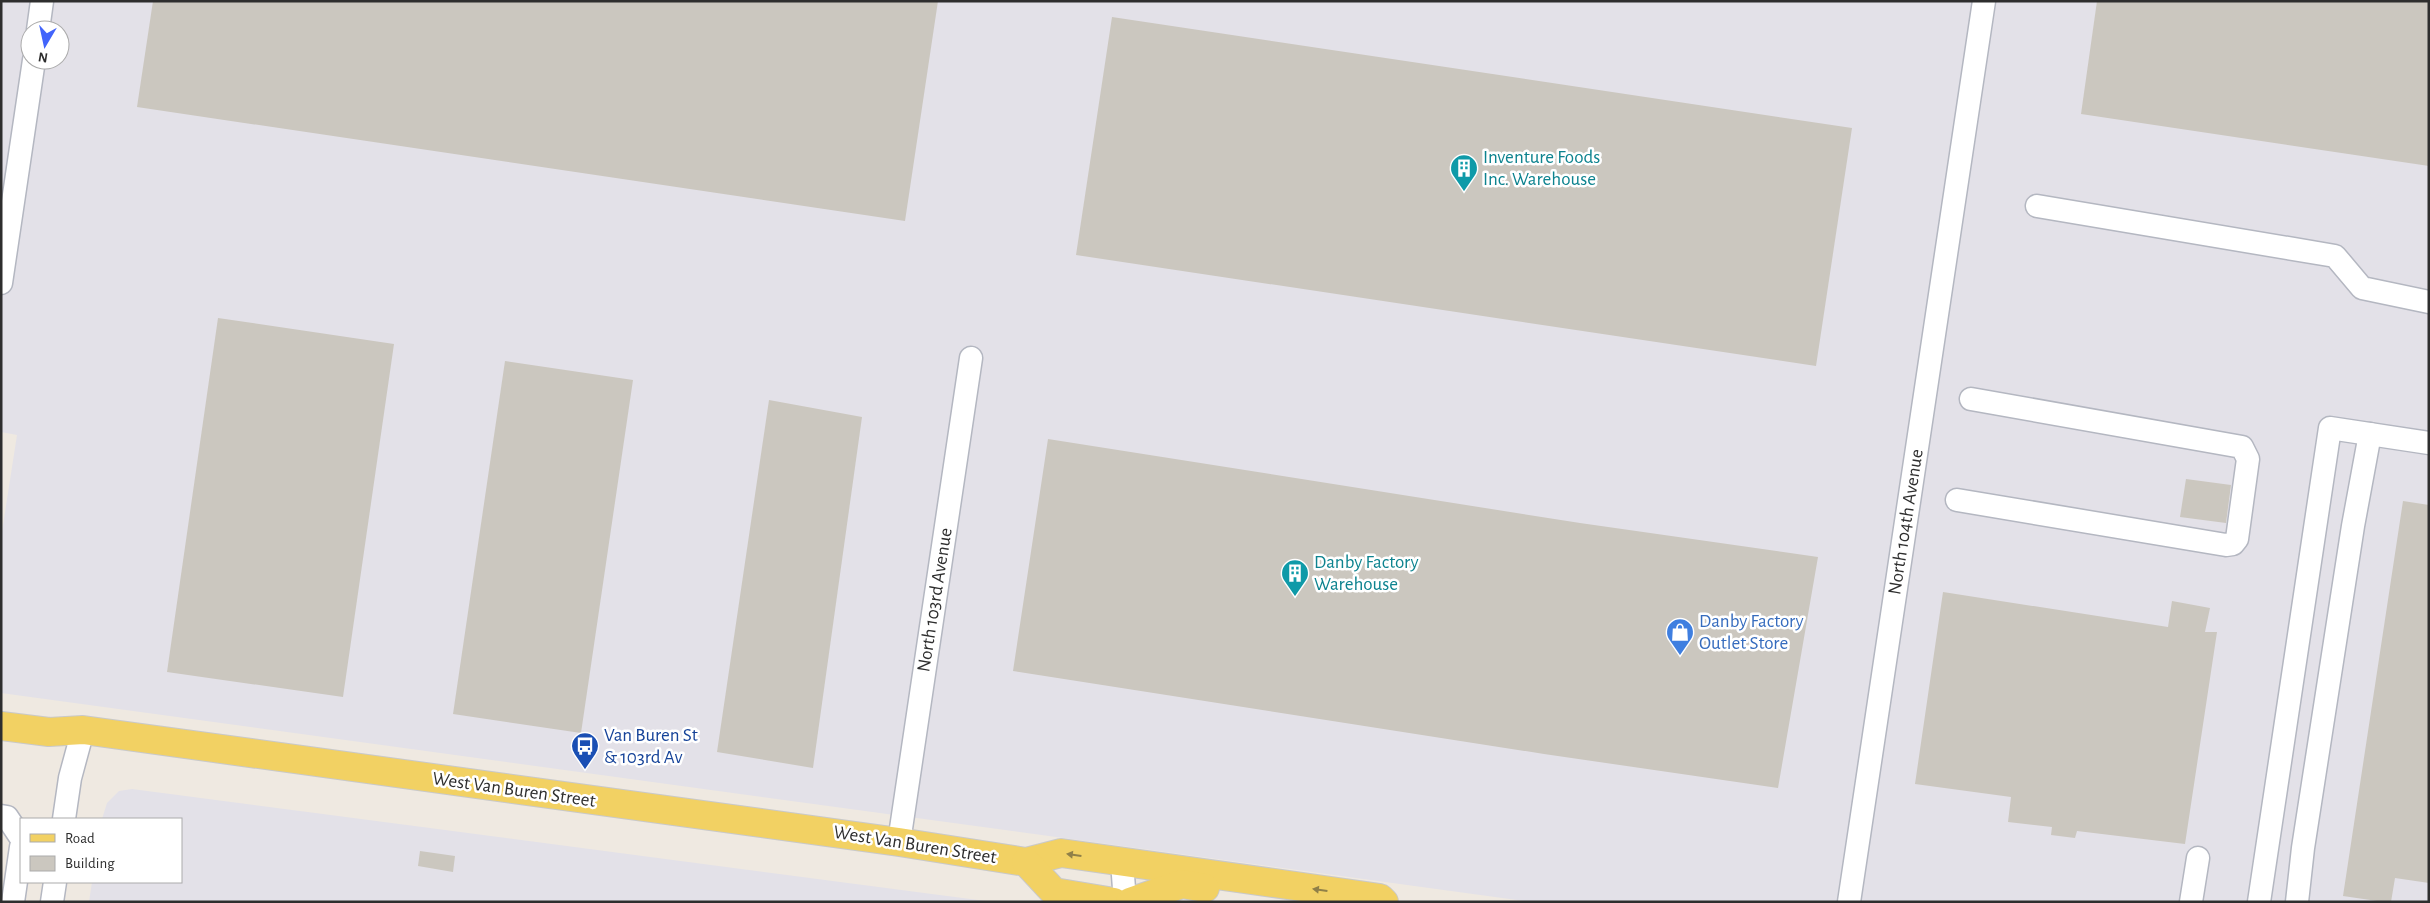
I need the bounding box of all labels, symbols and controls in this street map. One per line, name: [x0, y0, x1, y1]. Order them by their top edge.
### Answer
north arrow: [20, 20, 70, 70]
text: N: [37, 49, 49, 65]
place label: Inventure Foods Inc. Warehouse: [1483, 148, 1600, 189]
building icon: Inventure Foods Inc. Warehouse: [1449, 153, 1479, 192]
street label: North 104th Avenue: [1885, 448, 1927, 596]
street label: North 103rd Avenue: [914, 526, 956, 674]
place label: Danby Factory Warehouse: [1314, 553, 1419, 594]
building icon: Danby Factory Warehouse: [1280, 558, 1310, 597]
place label: Danby Factory Outlet Store: [1699, 612, 1804, 653]
shop icon: Danby Factory Outlet Store: [1665, 617, 1695, 656]
place label: Van Buren St & 103rd Av: [604, 726, 698, 767]
bus stop icon: Van Buren St & 103rd Av: [570, 731, 600, 770]
street label: West Van Buren Street: [431, 769, 597, 811]
legend: [20, 818, 182, 883]
street label: West Van Buren Street: [832, 823, 998, 867]
text: Road: [65, 831, 95, 846]
one-way arrow: [1066, 851, 1082, 859]
text: Building: [65, 856, 115, 871]
one-way arrow: [1312, 886, 1328, 894]

